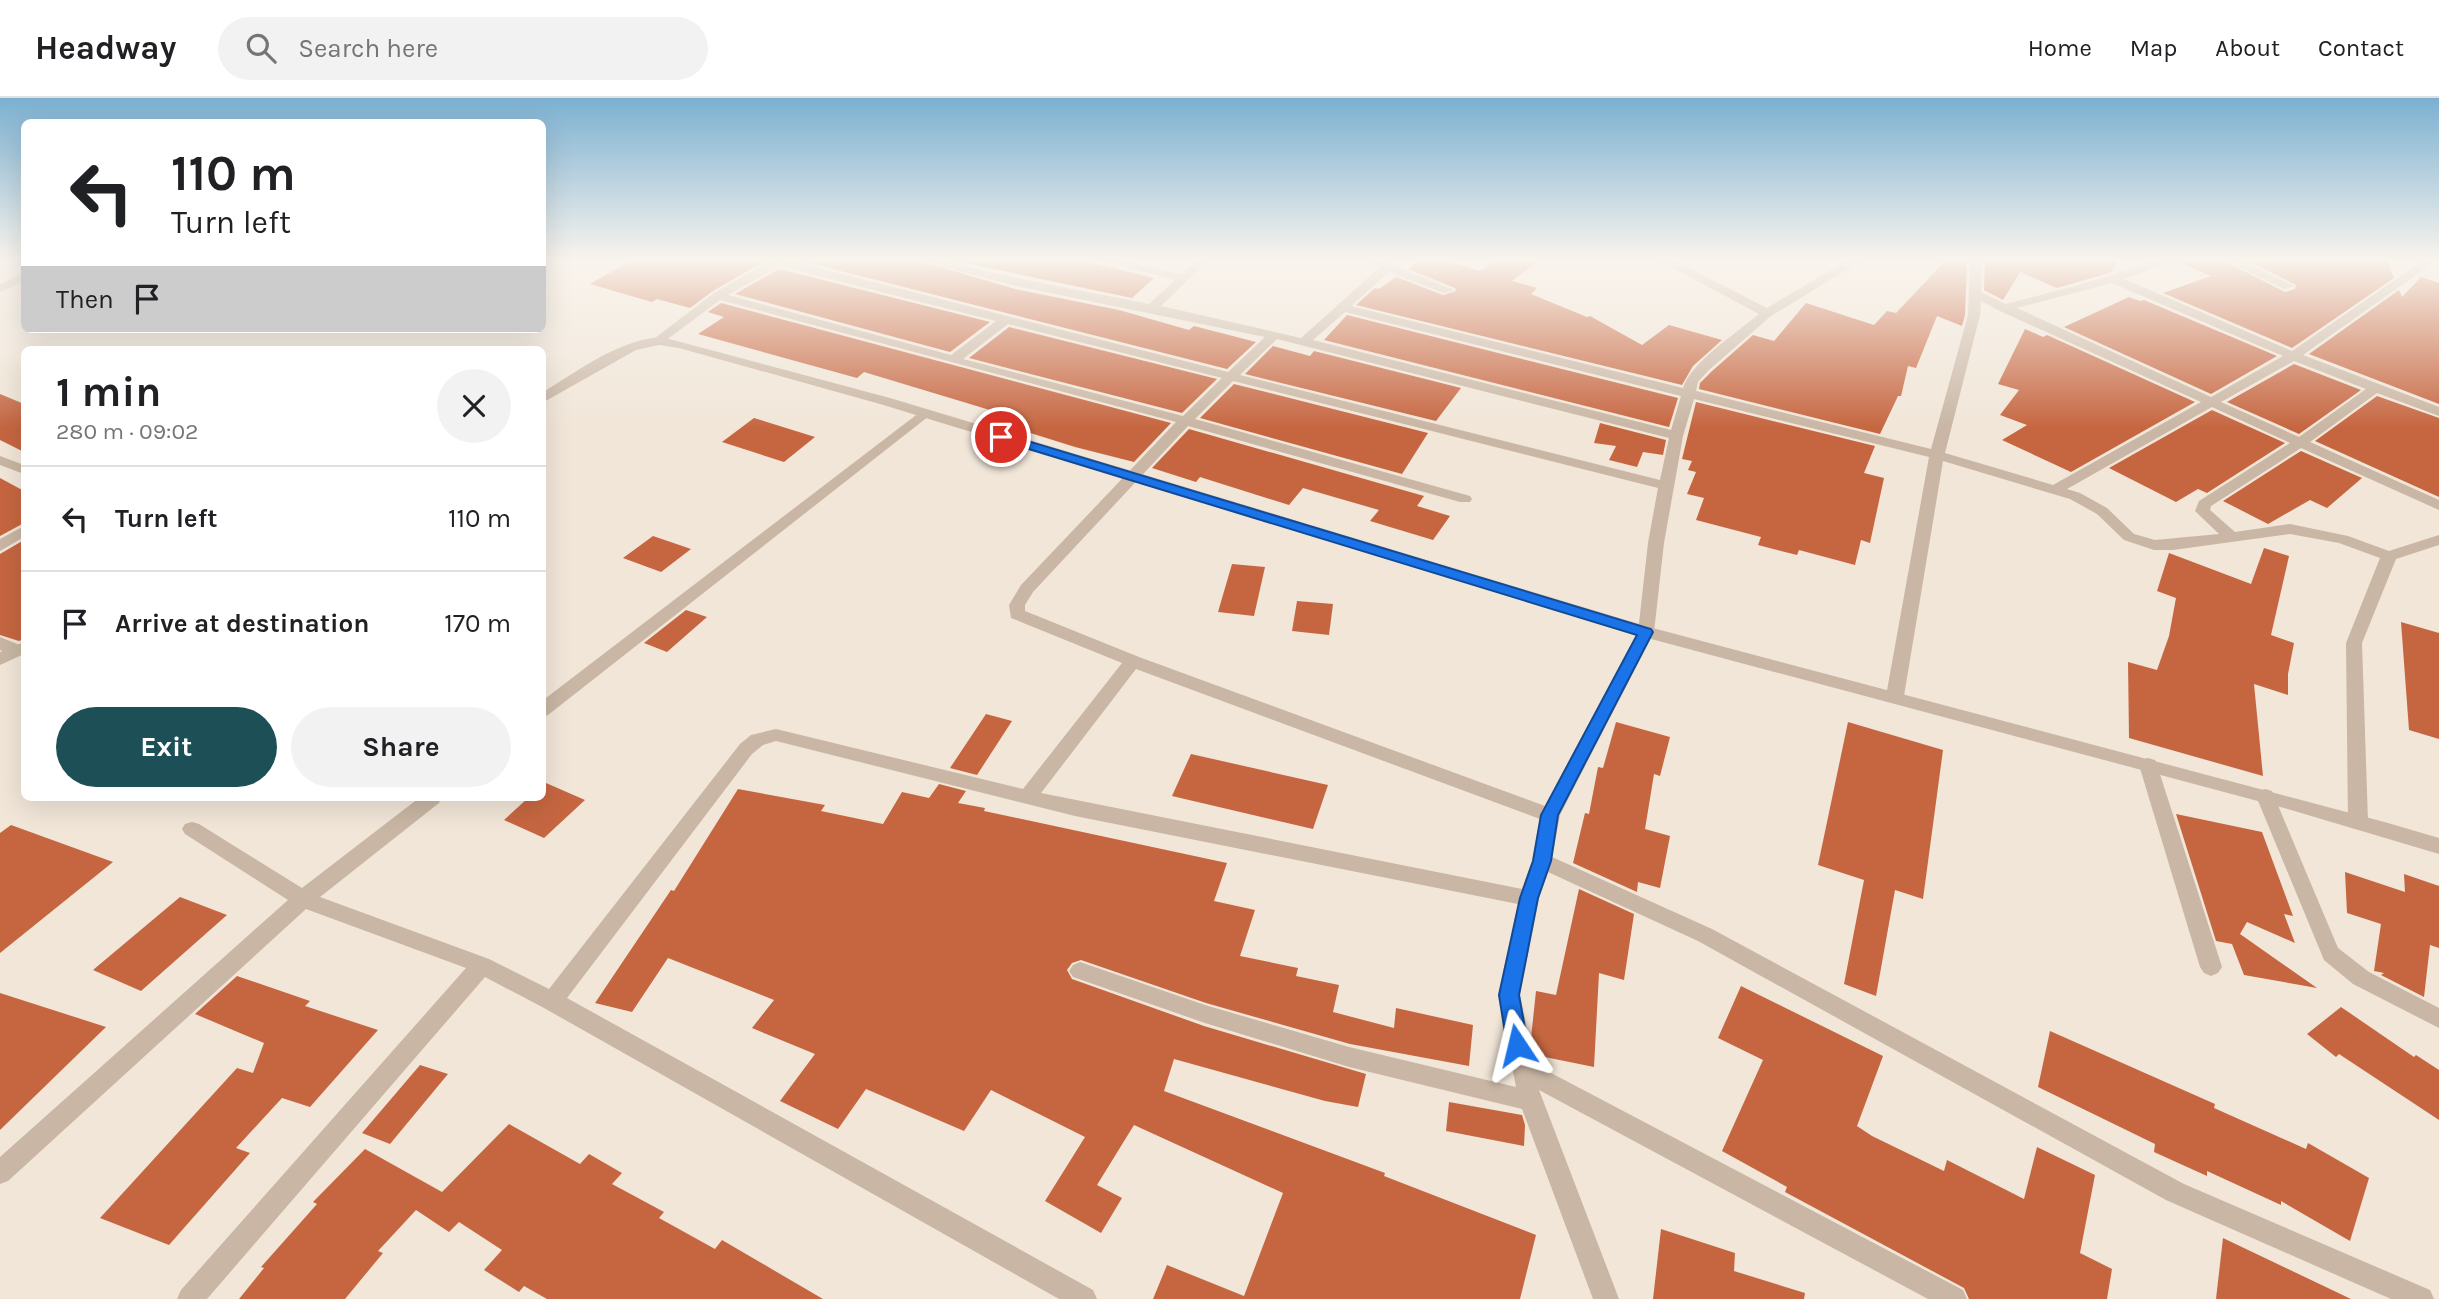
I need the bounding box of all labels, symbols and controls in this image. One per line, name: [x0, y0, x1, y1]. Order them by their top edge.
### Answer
search box: [218, 17, 708, 80]
text: Headway: [35, 29, 176, 67]
icon: search: [242, 29, 280, 67]
text: Search here: [298, 33, 438, 64]
text: Home: [2028, 34, 2092, 62]
text: Map: [2130, 34, 2177, 62]
text: About: [2215, 34, 2280, 62]
text: Contact: [2318, 34, 2404, 62]
text: 110 m: [171, 145, 296, 202]
icon: left: [56, 147, 147, 238]
text: Turn left: [171, 204, 291, 241]
icon: arrive: [128, 280, 166, 318]
text: Then: [56, 284, 114, 315]
text: 1 min: [56, 367, 161, 417]
button: close: [437, 369, 511, 443]
pin: [971, 407, 1031, 467]
text: 280 m · 09:02: [56, 418, 198, 445]
icon: arrive: [982, 418, 1020, 456]
icon: left: [56, 500, 94, 538]
text: Turn left: [115, 503, 217, 534]
text: 110 m: [448, 503, 511, 534]
icon: arrive: [56, 605, 94, 643]
text: Arrive at destination: [115, 608, 369, 639]
text: 170 m: [444, 608, 511, 639]
button: Exit: [56, 707, 277, 787]
button: Share: [291, 707, 511, 787]
position arrow: [1480, 1008, 1554, 1082]

